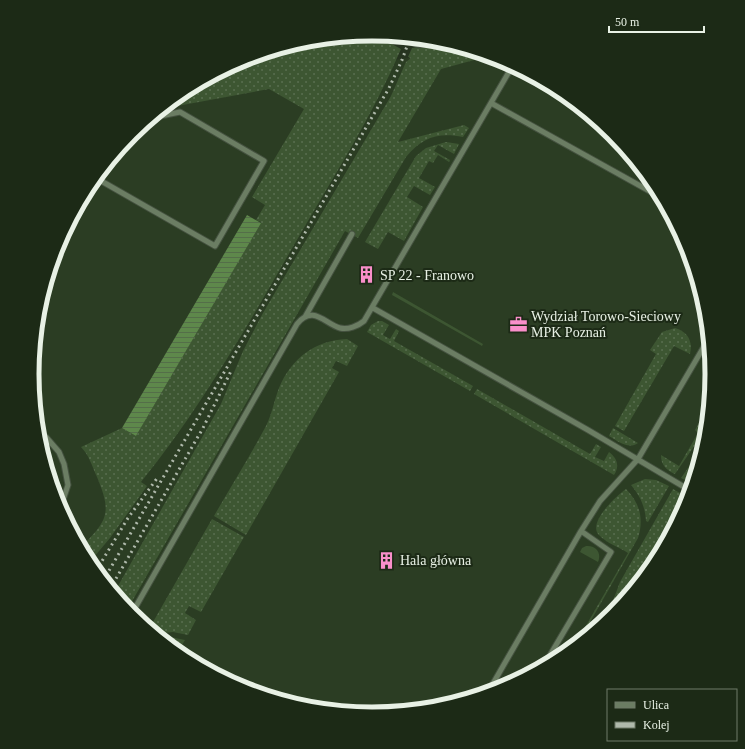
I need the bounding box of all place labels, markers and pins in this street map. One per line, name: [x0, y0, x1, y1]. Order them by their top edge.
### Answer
building icon: SP 22 - Franowo: [357, 265, 377, 285]
place label: SP 22 - Franowo: [380, 268, 474, 283]
place label: Wydział Torowo-Sieciowy MPK Poznań: [531, 309, 681, 340]
office icon: Wydział Torowo-Sieciowy MPK Poznań: [508, 314, 528, 334]
building icon: Hala główna: [377, 550, 397, 570]
place label: Hala główna: [400, 553, 472, 568]

